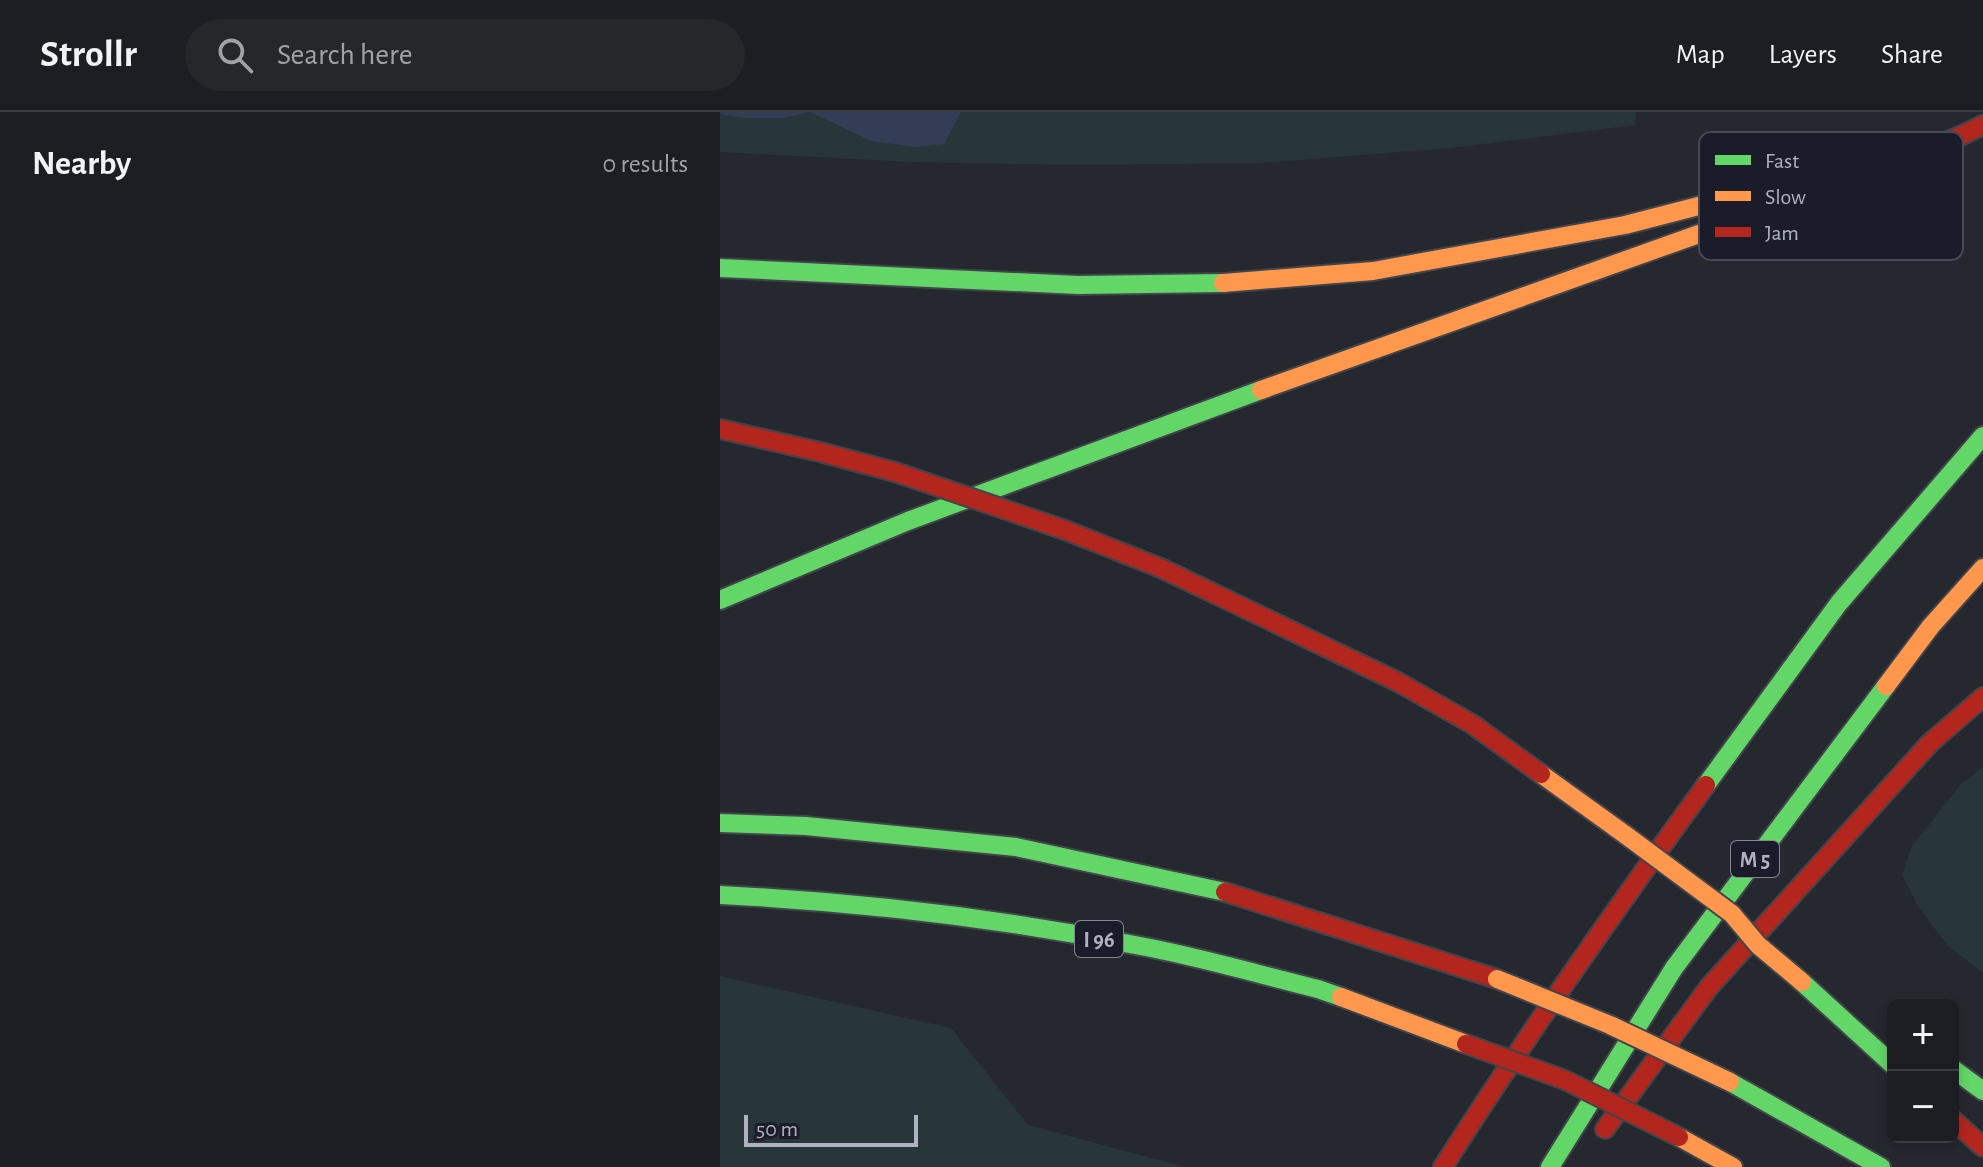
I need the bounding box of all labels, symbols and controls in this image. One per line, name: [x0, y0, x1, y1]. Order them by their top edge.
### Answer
search box: [185, 19, 745, 91]
icon: search: [213, 33, 257, 77]
text: Strollr: [40, 36, 137, 74]
text: Search here: [277, 40, 413, 70]
text: Map: [1676, 41, 1725, 69]
text: Layers: [1769, 41, 1837, 69]
text: Share: [1881, 41, 1943, 69]
legend: [1699, 132, 1963, 260]
text: Nearby: [32, 147, 131, 181]
text: Fast: [1765, 150, 1799, 172]
text: 0 results: [602, 151, 688, 177]
text: Slow: [1765, 186, 1806, 208]
text: Jam: [1765, 222, 1799, 244]
road number: M 5: [1731, 841, 1779, 877]
road number: I 96: [1075, 921, 1123, 957]
map controls: [1887, 999, 1959, 1143]
button: +: [1887, 999, 1959, 1071]
button: −: [1887, 1071, 1959, 1143]
scale bar: [744, 1111, 918, 1147]
text: 50 m: [756, 1118, 798, 1140]

